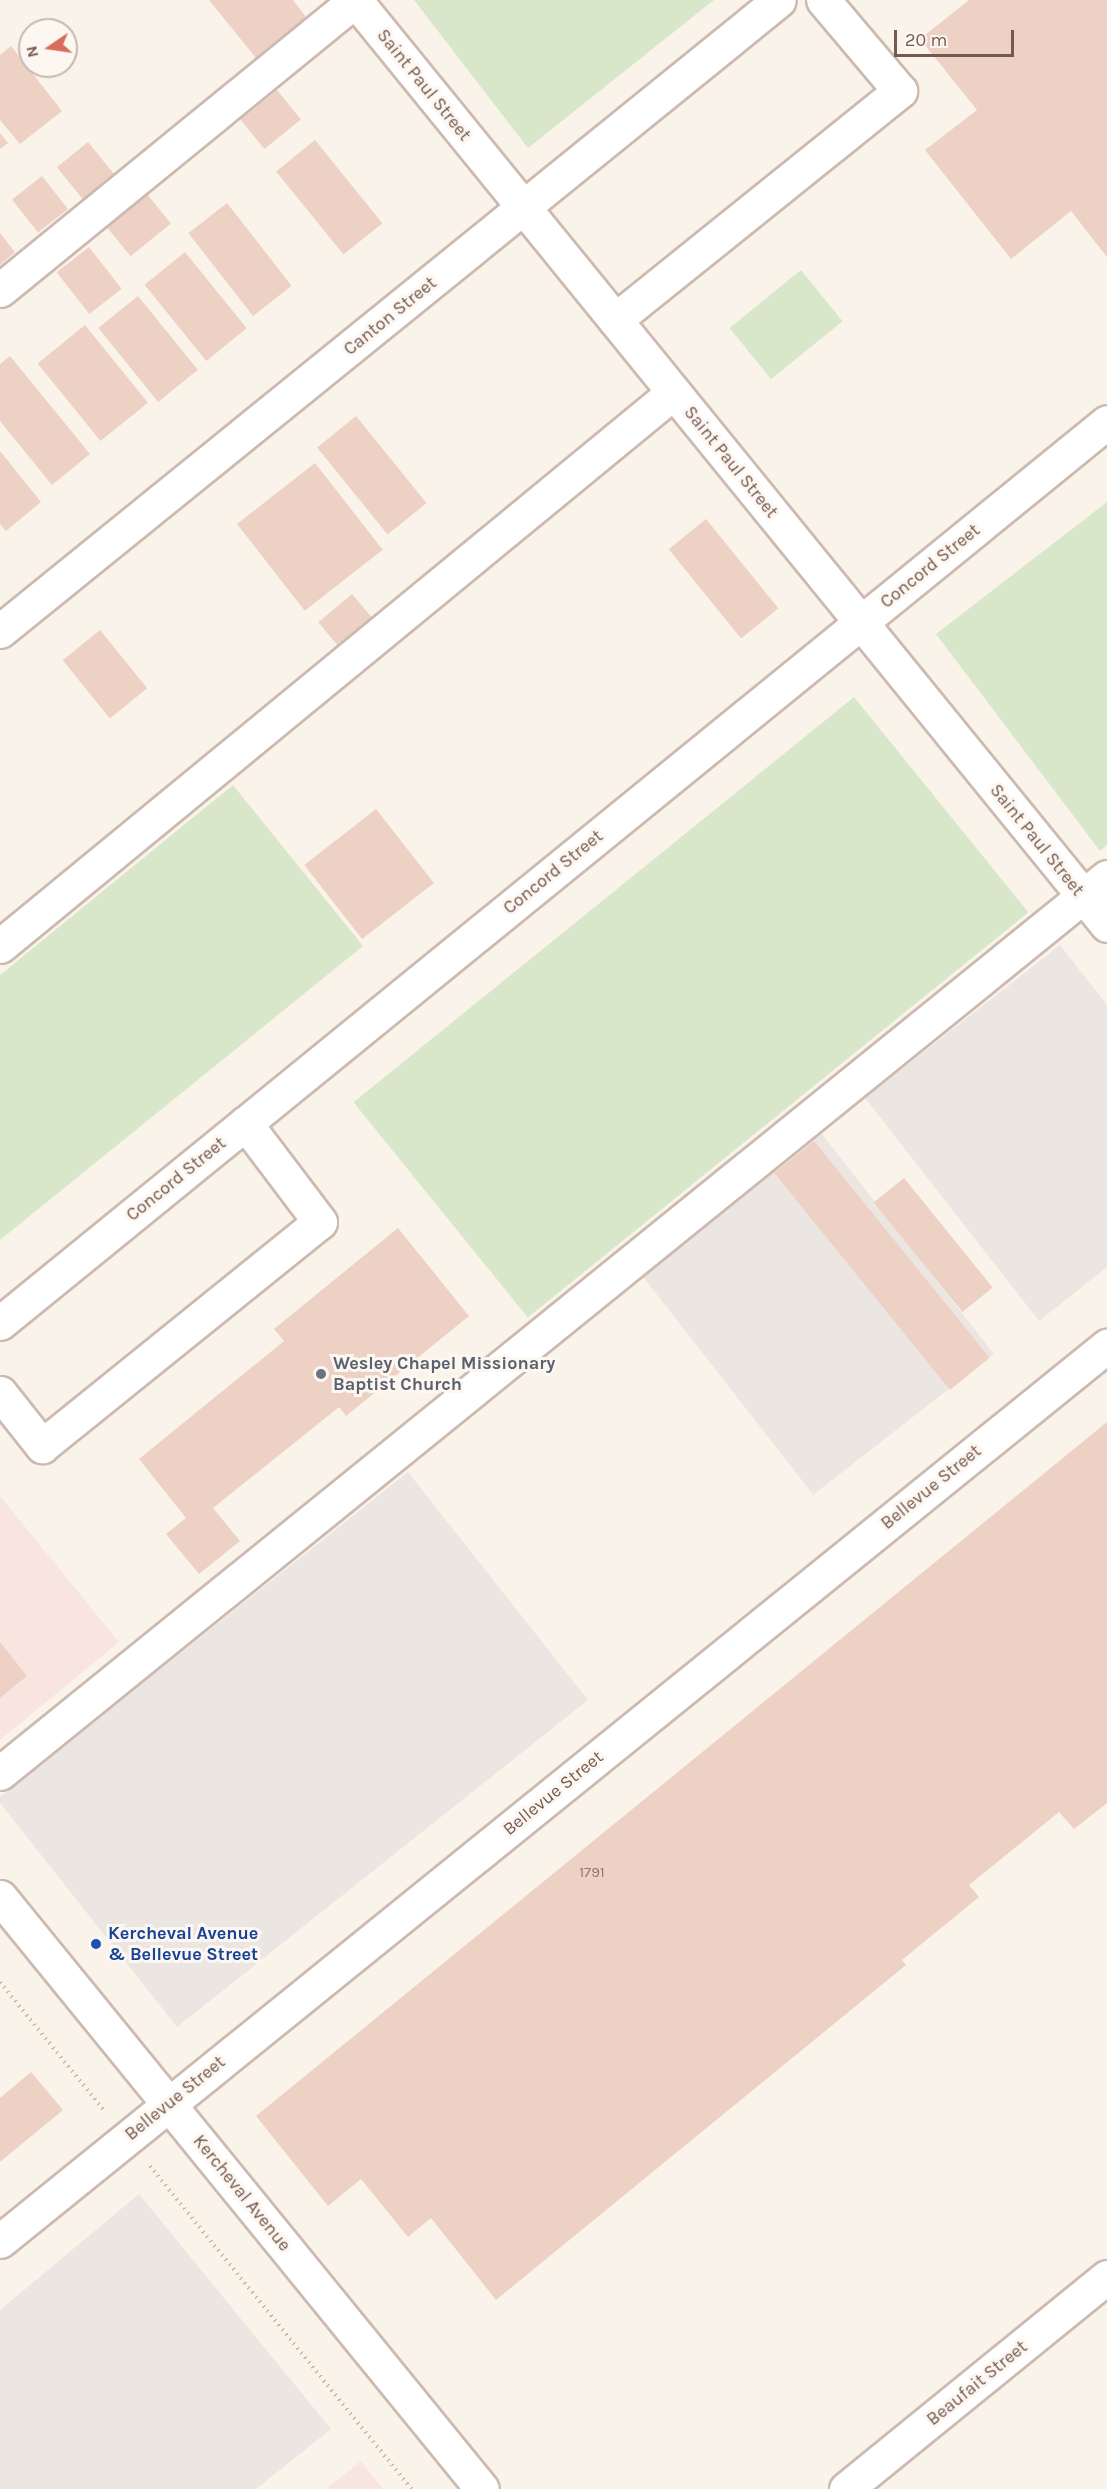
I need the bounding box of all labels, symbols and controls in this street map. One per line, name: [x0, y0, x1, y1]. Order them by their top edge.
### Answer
north arrow: [18, 18, 78, 78]
scale bar: [897, 18, 1017, 56]
street label: Saint Paul Street: [372, 25, 476, 145]
text: 20 m: [905, 29, 947, 51]
text: N: [21, 44, 42, 59]
street label: Canton Street: [339, 272, 441, 360]
street label: Saint Paul Street: [679, 402, 783, 522]
street label: Concord Street: [876, 519, 984, 613]
street label: Saint Paul Street: [985, 780, 1089, 900]
street label: Concord Street: [499, 825, 607, 919]
street label: Concord Street: [122, 1132, 230, 1226]
place label: Wesley Chapel Missionary Baptist Church: [333, 1353, 555, 1396]
marker: Wesley Chapel Missionary Baptist Church: [314, 1367, 328, 1381]
street label: Bellevue Street: [877, 1440, 985, 1534]
street label: Bellevue Street: [499, 1746, 607, 1840]
house number: 1791: [579, 1864, 605, 1882]
place label: Kercheval Avenue & Bellevue Street: [108, 1923, 258, 1966]
marker: Kercheval Avenue & Bellevue Street: [89, 1937, 103, 1951]
street label: Bellevue Street: [121, 2051, 229, 2145]
street label: Kercheval Avenue: [188, 2130, 296, 2256]
street label: Beaufait Street: [922, 2336, 1032, 2430]

